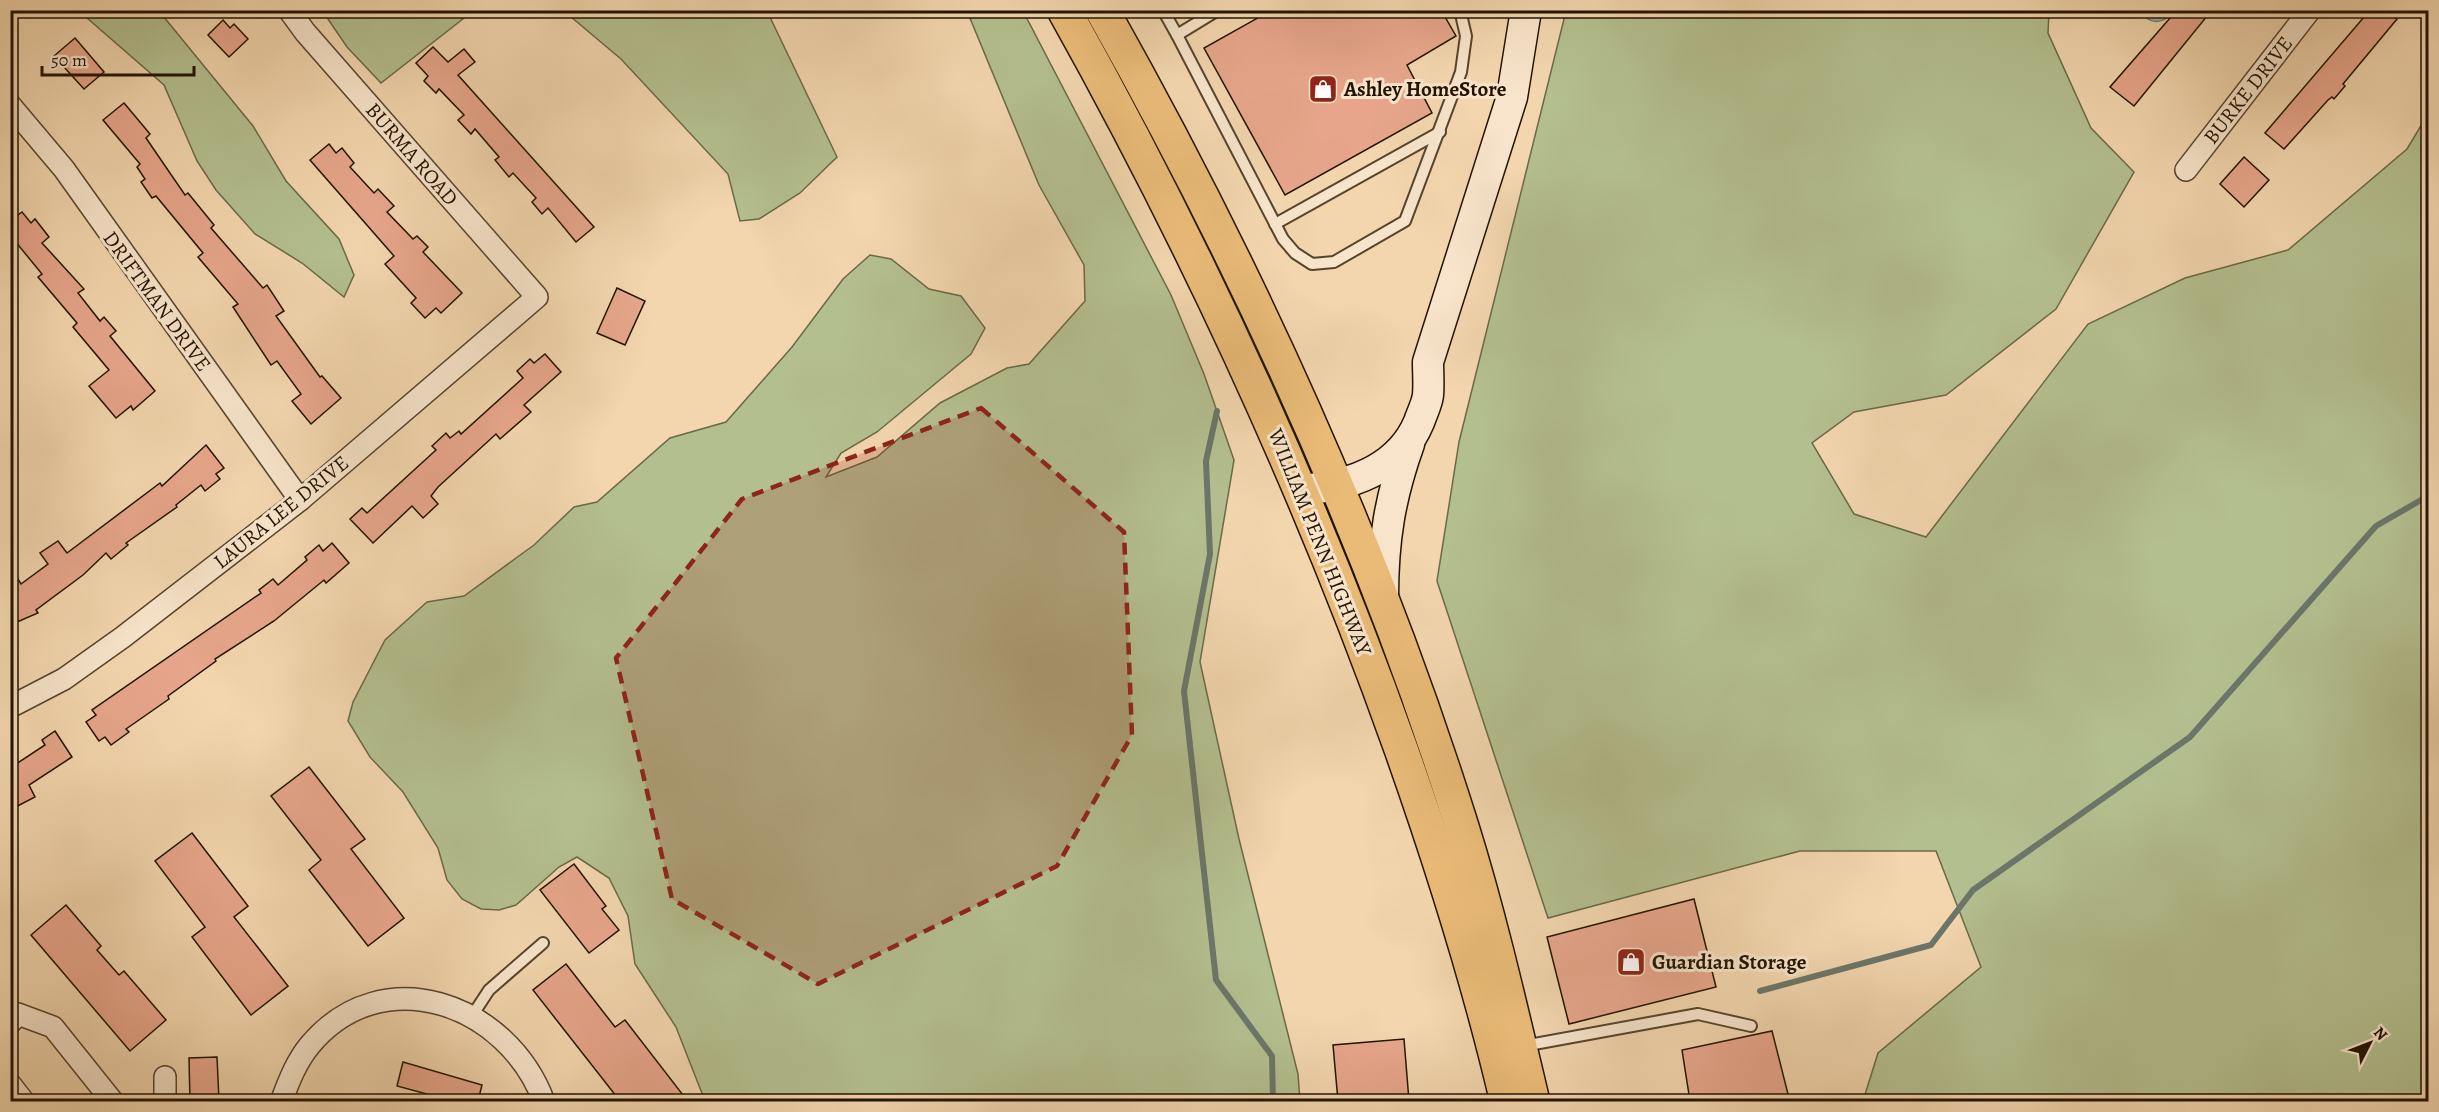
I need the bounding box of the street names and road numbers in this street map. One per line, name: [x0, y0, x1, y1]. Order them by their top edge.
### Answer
street label: BURKE DRIVE: [2197, 30, 2299, 150]
street label: BURMA ROAD: [359, 97, 465, 211]
street label: DRIFTMAN DRIVE: [97, 225, 217, 377]
street label: WILLIAM PENN HIGHWAY: [1261, 424, 1379, 660]
street label: LAURA LEE DRIVE: [208, 449, 354, 575]

